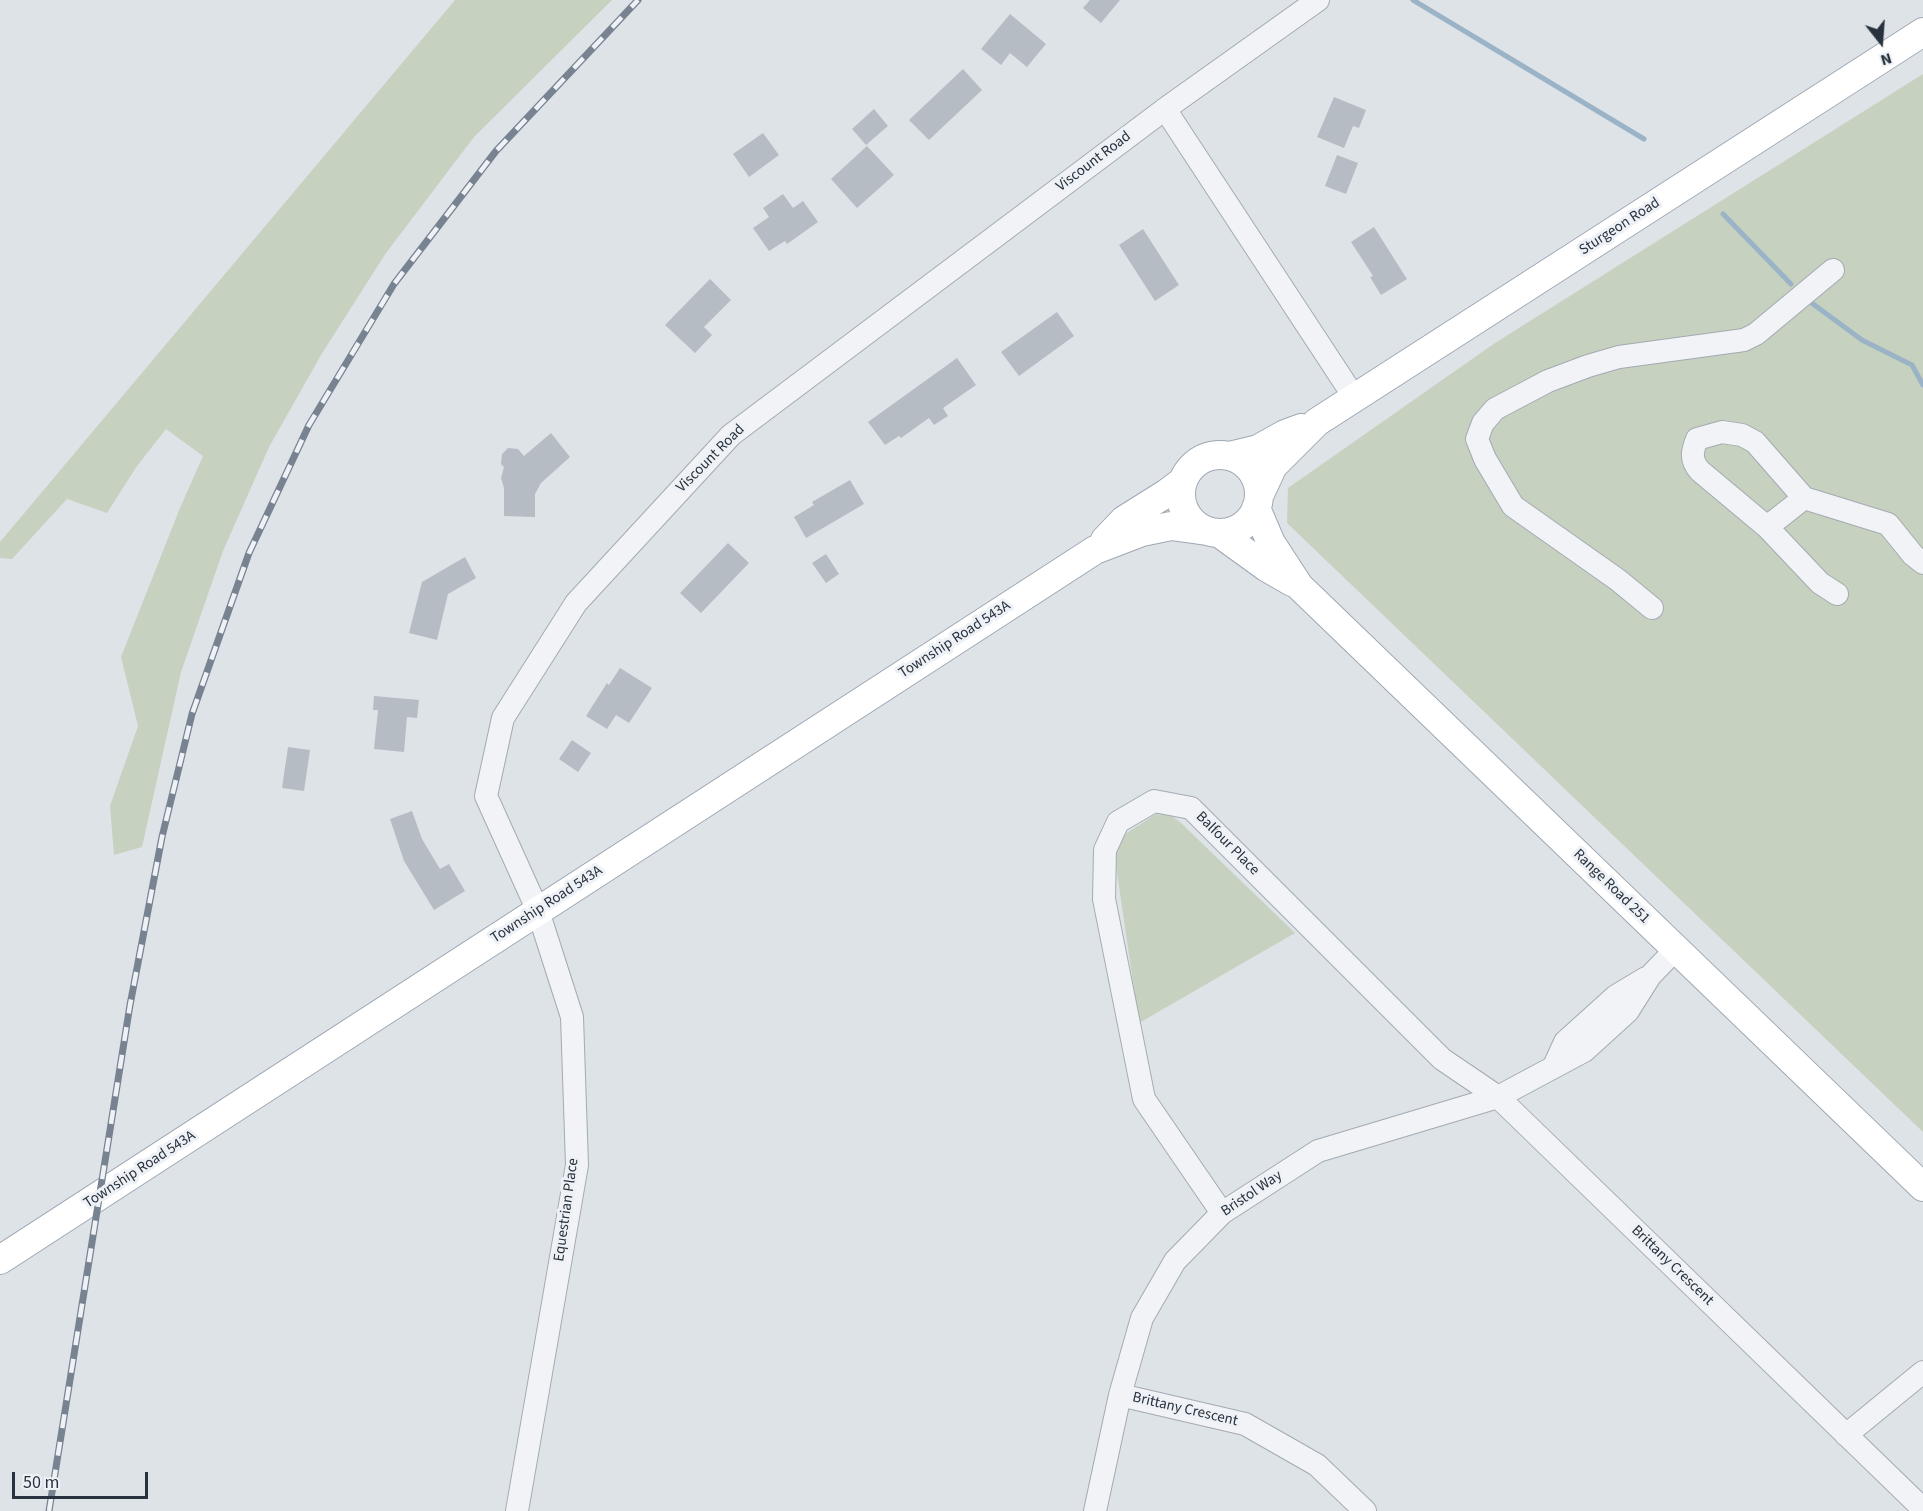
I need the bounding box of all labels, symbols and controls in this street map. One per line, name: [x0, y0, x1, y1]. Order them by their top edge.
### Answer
north arrow: [1851, 12, 1911, 72]
text: N: [1878, 47, 1895, 71]
street label: Viscount Road: [1053, 128, 1135, 196]
street label: Sturgeon Road: [1576, 194, 1664, 260]
street label: Viscount Road: [673, 421, 749, 497]
street label: Township Road 543A: [896, 597, 1014, 683]
street label: Balfour Place: [1191, 808, 1263, 880]
street label: Range Road 251: [1569, 846, 1653, 928]
street label: Township Road 543A: [488, 862, 606, 948]
street label: Township Road 543A: [81, 1127, 199, 1213]
street label: Equestrian Place: [551, 1157, 583, 1263]
street label: Bristol Way: [1218, 1167, 1286, 1221]
street label: Brittany Crescent: [1627, 1222, 1717, 1310]
street label: Brittany Crescent: [1131, 1389, 1239, 1431]
scale bar: [15, 1460, 152, 1498]
text: 50 m: [23, 1470, 59, 1495]

